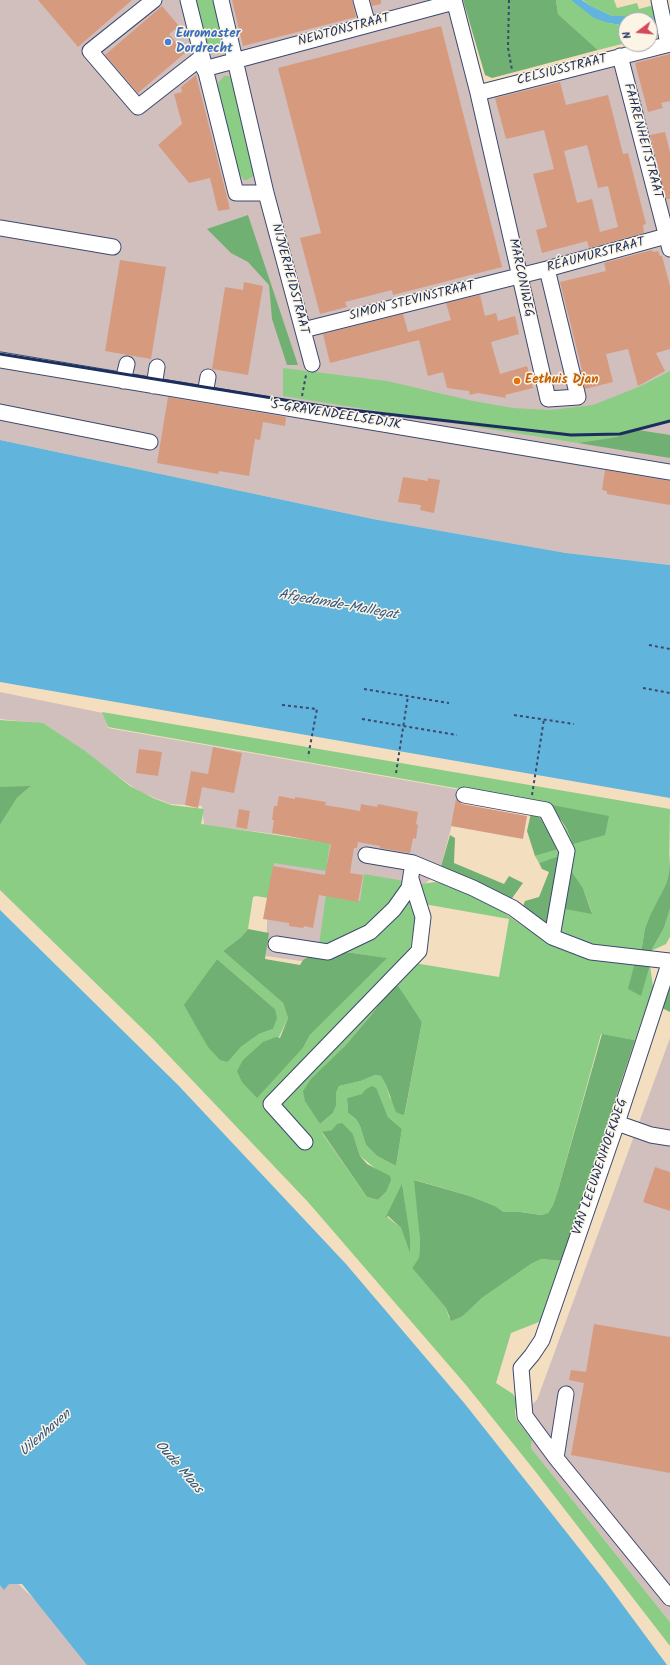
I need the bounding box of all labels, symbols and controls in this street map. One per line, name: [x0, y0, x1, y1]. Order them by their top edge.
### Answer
street label: NEWTONSTRAAT: [296, 11, 392, 51]
north arrow: [618, 12, 658, 52]
place label: Euromaster Dordrecht: [176, 27, 240, 58]
text: N: [618, 29, 637, 41]
marker: Euromaster Dordrecht: [163, 37, 173, 47]
street label: CELSIUSSTRAAT: [515, 52, 609, 90]
street label: FAHRENHEITSTRAAT: [619, 82, 665, 200]
street label: NIJVERHEIDSTRAAT: [267, 222, 311, 336]
street label: RÉAUMURSTRAAT: [545, 235, 647, 277]
street label: MARCONIWEG: [504, 237, 536, 319]
street label: SIMON STEVINSTRAAT: [348, 279, 476, 325]
place label: Eethuis Djan: [525, 373, 598, 389]
marker: Eethuis Djan: [512, 376, 522, 386]
street label: 'S-GRAVENDEELSEDIJK: [268, 398, 402, 434]
water label: Afgedamde-Mallegat: [277, 587, 399, 625]
street label: VAN LEEUWENHOEKWEG: [570, 1097, 632, 1237]
water label: Uilenhaven: [17, 1407, 75, 1461]
water label: Oude Maas: [151, 1438, 205, 1498]

